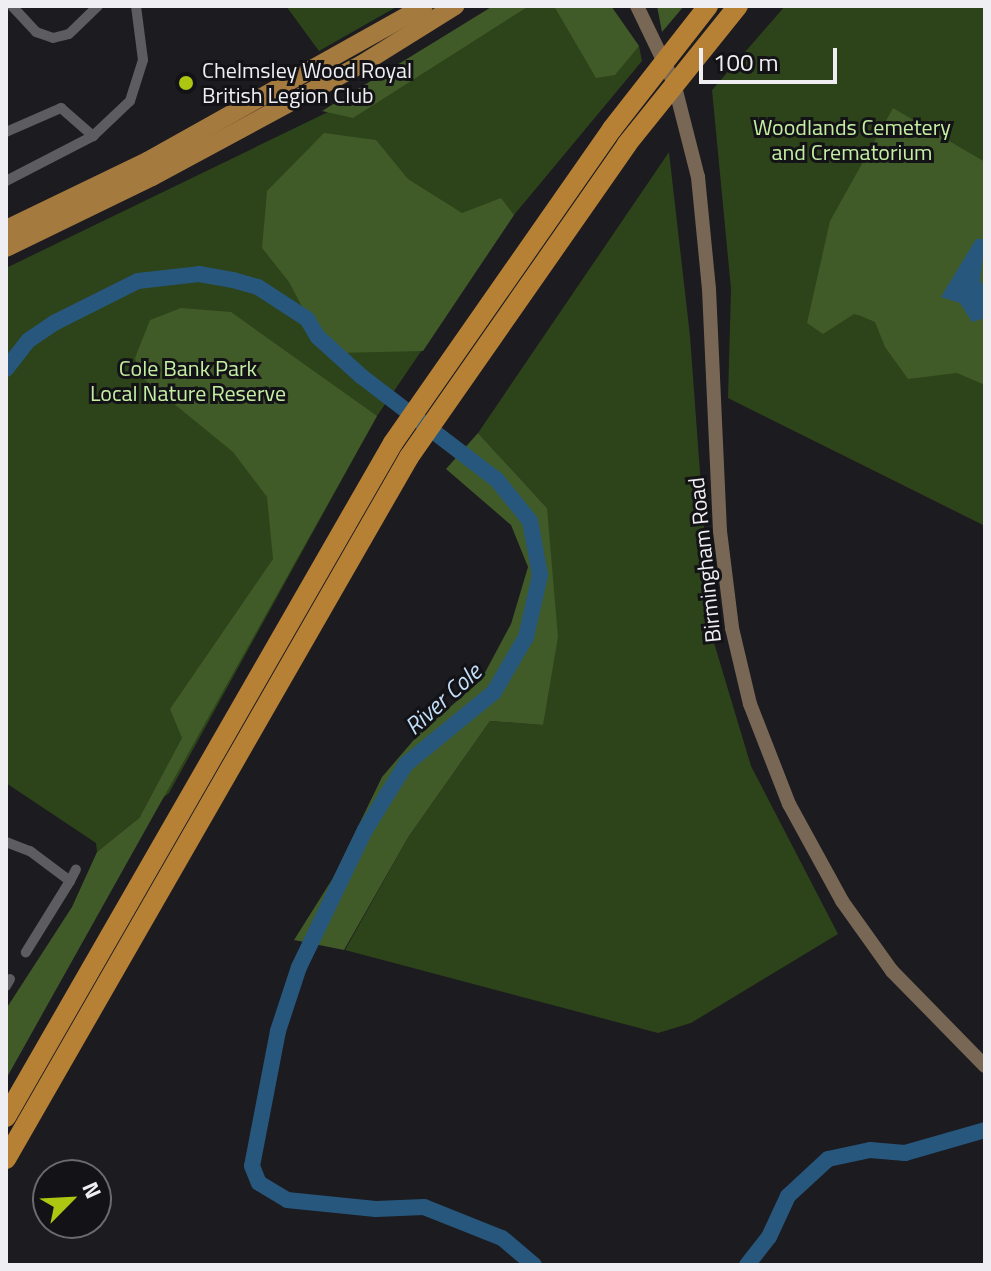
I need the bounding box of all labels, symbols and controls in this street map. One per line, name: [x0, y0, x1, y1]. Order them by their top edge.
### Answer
scale bar: [703, 32, 841, 82]
text: 100 m: [713, 44, 779, 80]
place label: Chelmsley Wood Royal British Legion Club: [202, 57, 412, 108]
marker: Chelmsley Wood Royal British Legion Club: [177, 74, 195, 92]
park label: Woodlands Cemetery and Crematorium: [753, 114, 951, 166]
park label: Cole Bank Park Local Nature Reserve: [90, 355, 286, 406]
street label: Birmingham Road: [683, 476, 727, 644]
water label: River Cole: [399, 657, 487, 741]
north arrow: [32, 1159, 112, 1239]
text: N: [73, 1176, 111, 1204]

